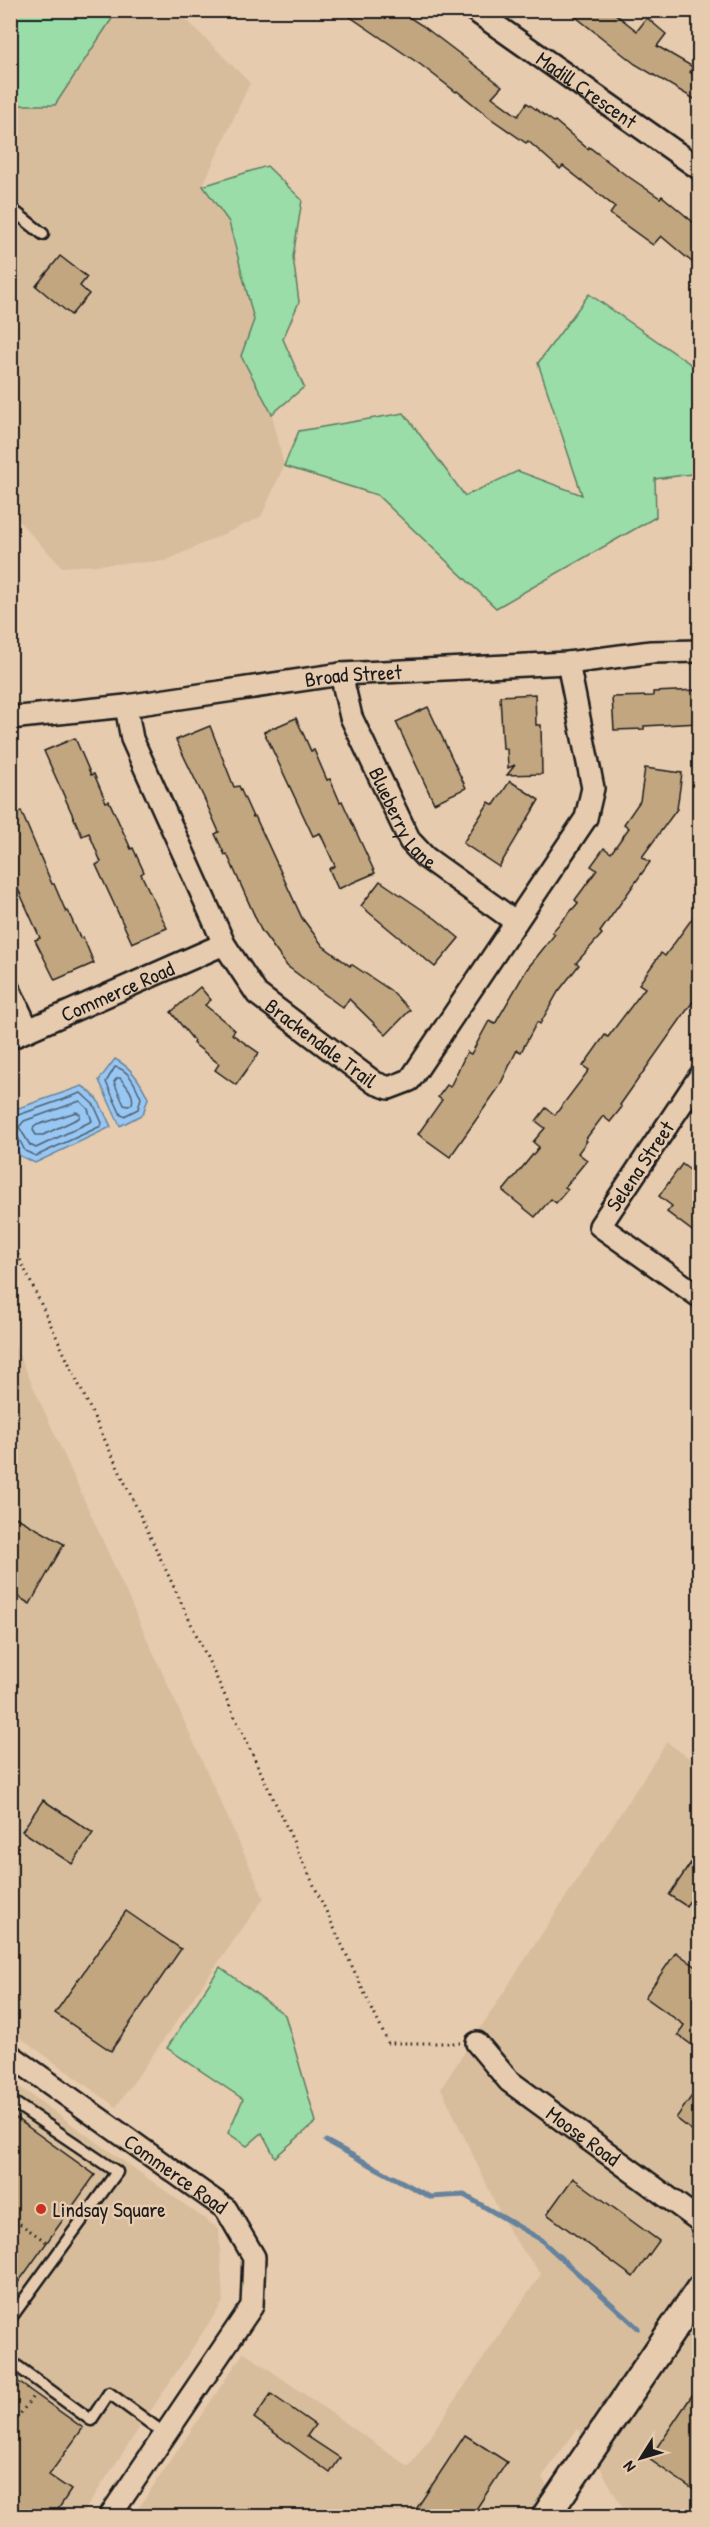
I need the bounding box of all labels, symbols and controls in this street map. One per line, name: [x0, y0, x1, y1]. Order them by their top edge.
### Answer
street label: Madill Crescent: [531, 44, 644, 135]
street label: Broad Street: [303, 657, 403, 694]
street label: Blueberry Lane: [362, 762, 443, 876]
street label: Commerce Road: [56, 953, 178, 1029]
street label: Brackendale Trail: [260, 991, 384, 1095]
street label: Selena Street: [599, 1114, 681, 1217]
street label: Moose Road: [541, 2099, 626, 2172]
street label: Commerce Road: [119, 2127, 234, 2220]
place label: Lindsay Square: [53, 2195, 166, 2224]
marker: Lindsay Square: [34, 2202, 48, 2216]
north arrow: [611, 2428, 671, 2488]
text: N: [617, 2457, 640, 2477]

